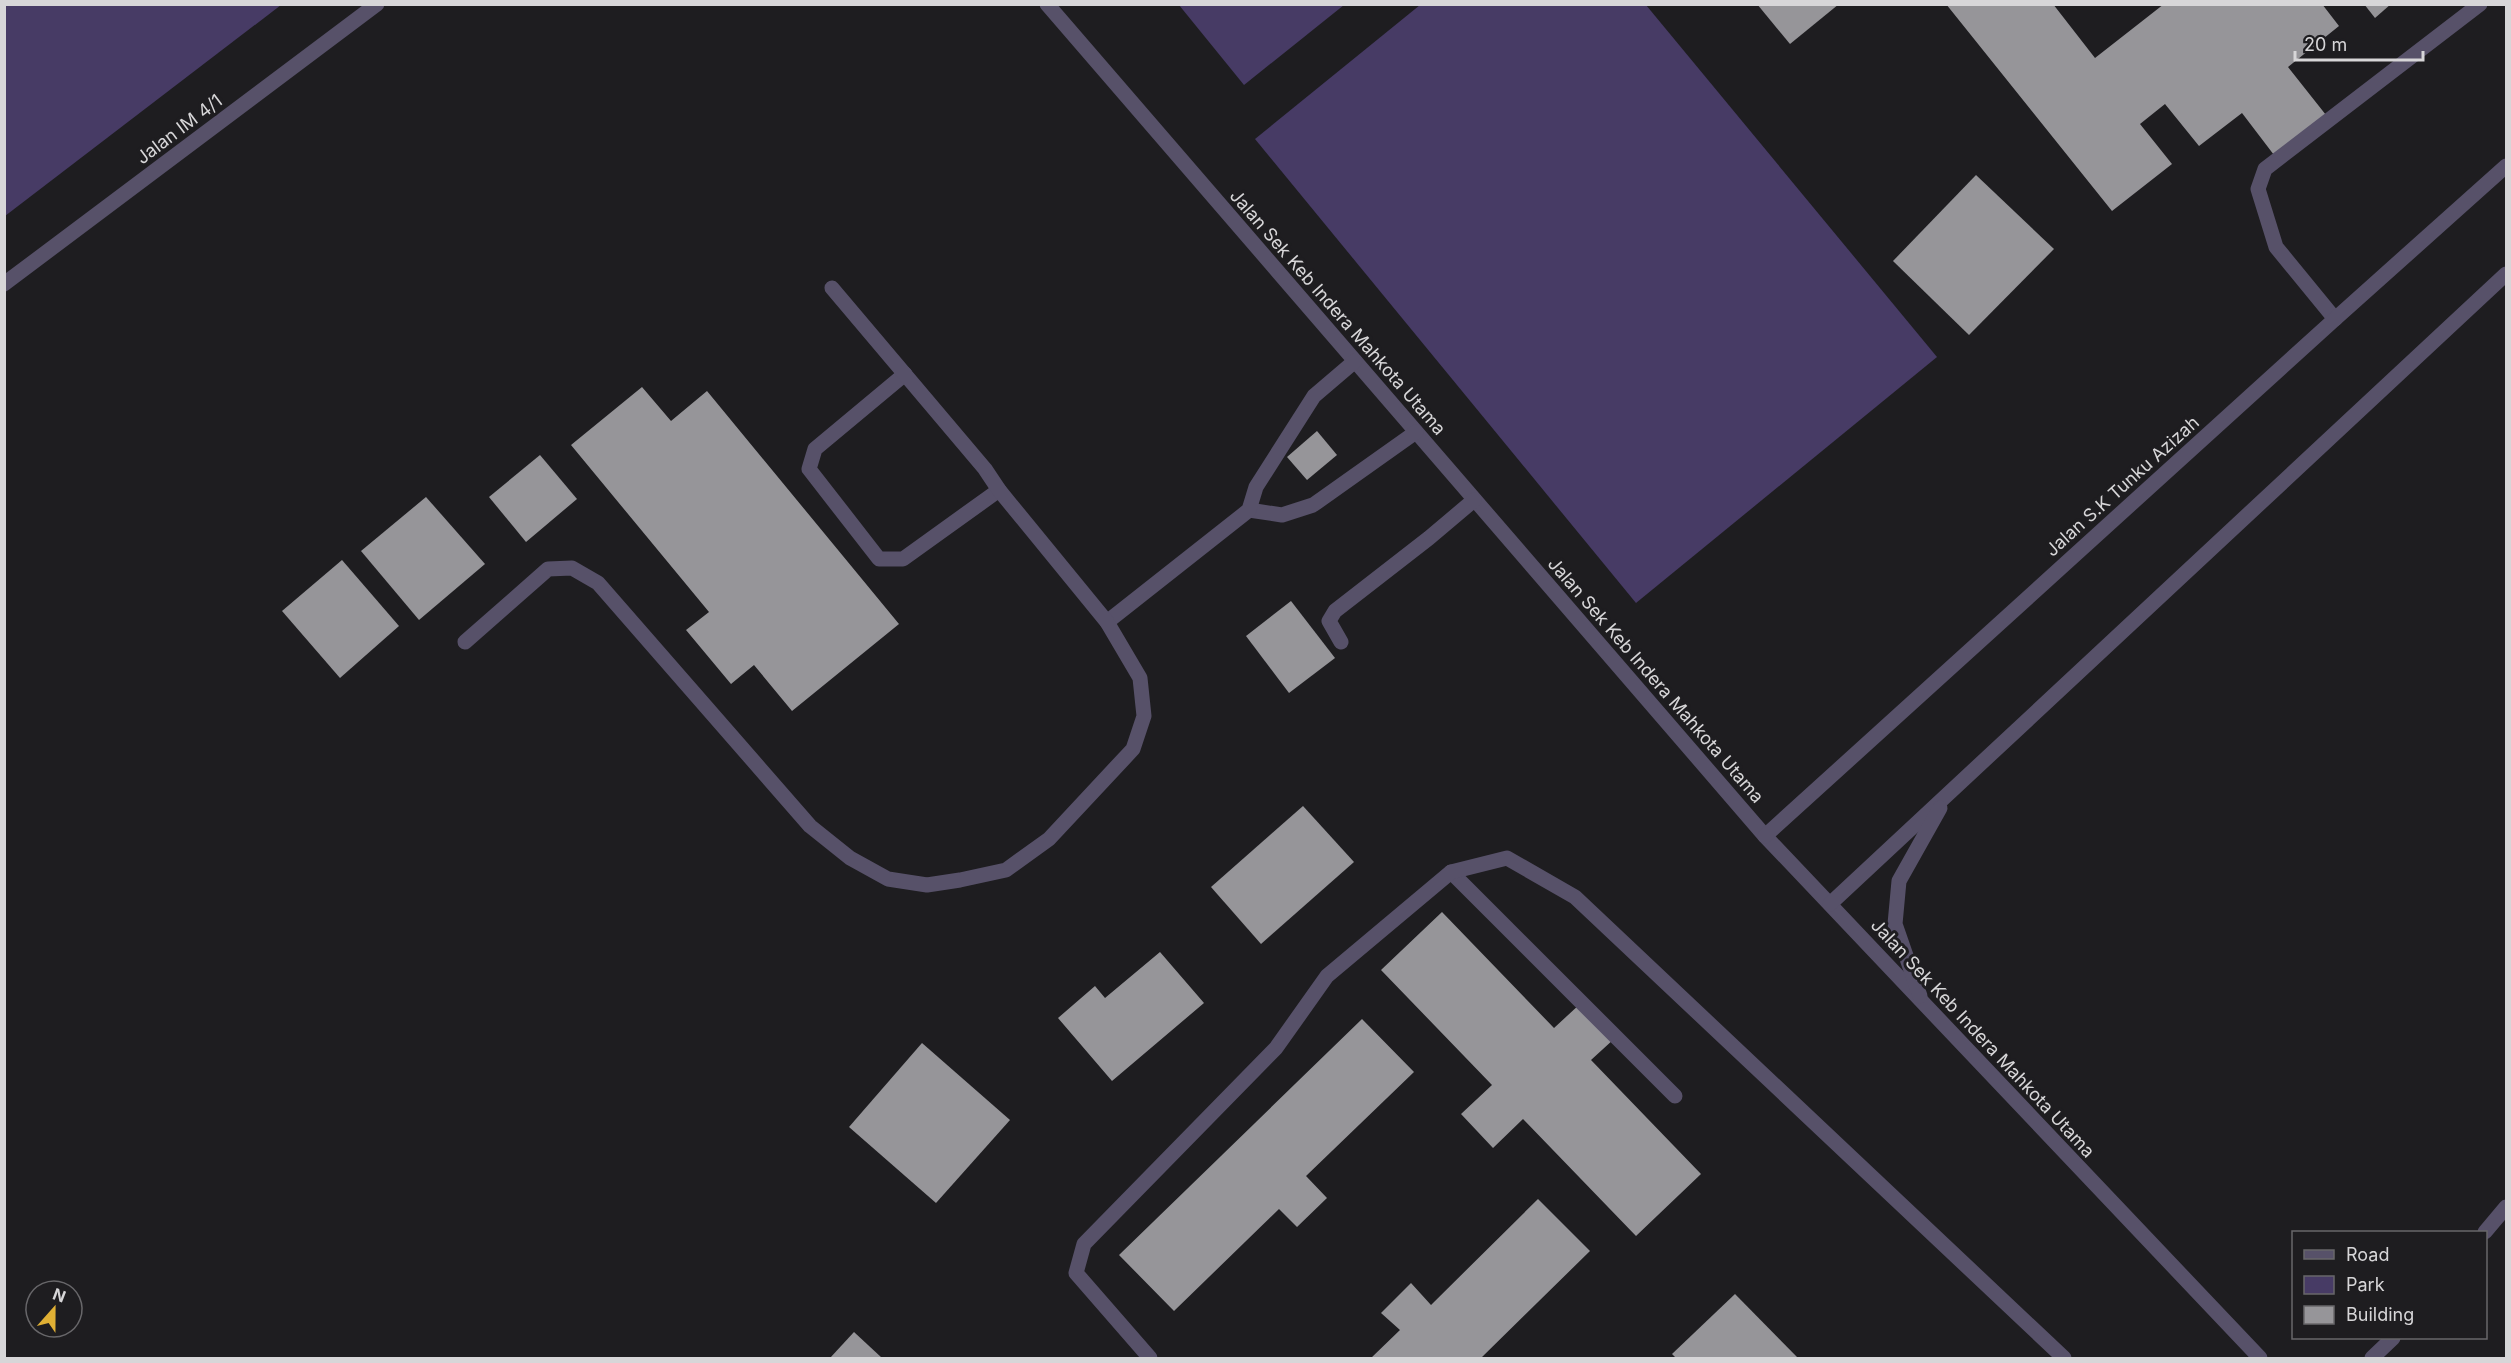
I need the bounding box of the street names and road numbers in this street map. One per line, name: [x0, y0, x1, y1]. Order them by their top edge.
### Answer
street label: Jalan IM 4/1: [132, 90, 226, 168]
street label: Jalan Sek Keb Indera Mahkota Utama: [1226, 185, 1450, 439]
street label: Jalan S.K Tunku Azizah: [2041, 412, 2203, 560]
street label: Jalan Sek Keb Indera Mahkota Utama: [1544, 553, 1768, 807]
street label: Jalan Sek Keb Indera Mahkota Utama: [1867, 914, 2099, 1162]

